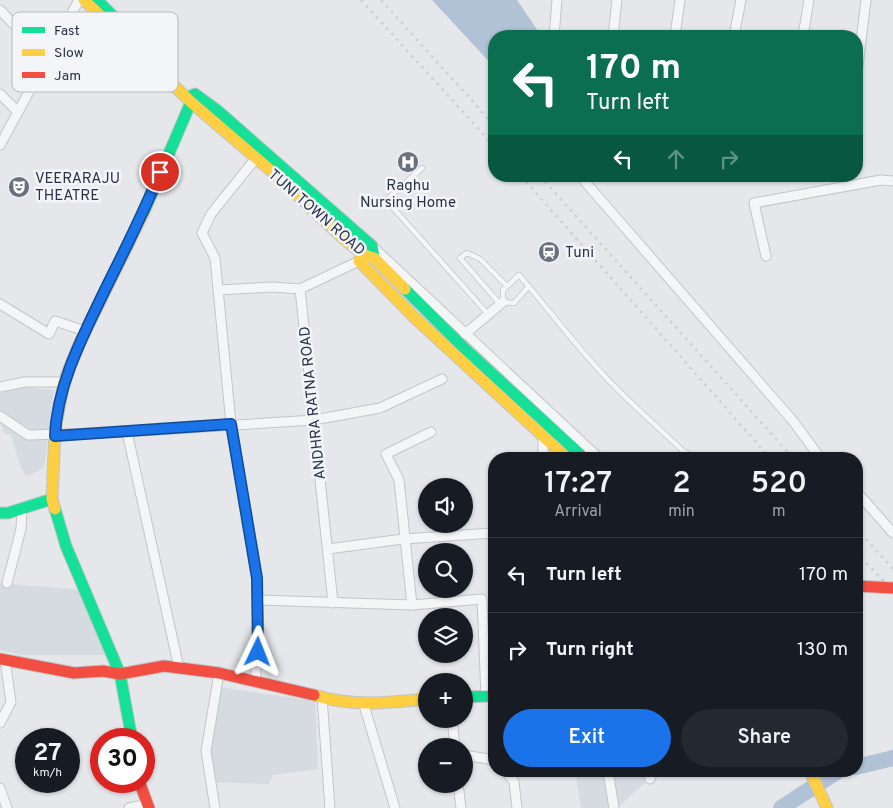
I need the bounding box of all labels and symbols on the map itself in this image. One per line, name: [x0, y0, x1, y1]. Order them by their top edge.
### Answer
legend: [12, 12, 178, 92]
text: Fast: [54, 23, 80, 40]
text: Slow: [54, 45, 84, 62]
text: Jam: [54, 68, 81, 85]
hospital icon: Raghu Nursing Home: [396, 150, 420, 174]
pin: [139, 151, 181, 193]
street label: TUNI TOWN ROAD: [264, 166, 368, 260]
place label: VEERARAJU THEATRE: [35, 170, 120, 206]
theatre icon: VEERARAJU THEATRE: [7, 175, 31, 199]
place label: Raghu Nursing Home: [360, 177, 456, 213]
station icon: Tuni: [537, 240, 561, 264]
place label: Tuni: [565, 244, 594, 263]
street label: ANDHRA RATNA ROAD: [296, 325, 331, 481]
position arrow: [231, 625, 283, 677]
speed limit sign: 30: [90, 728, 155, 793]

